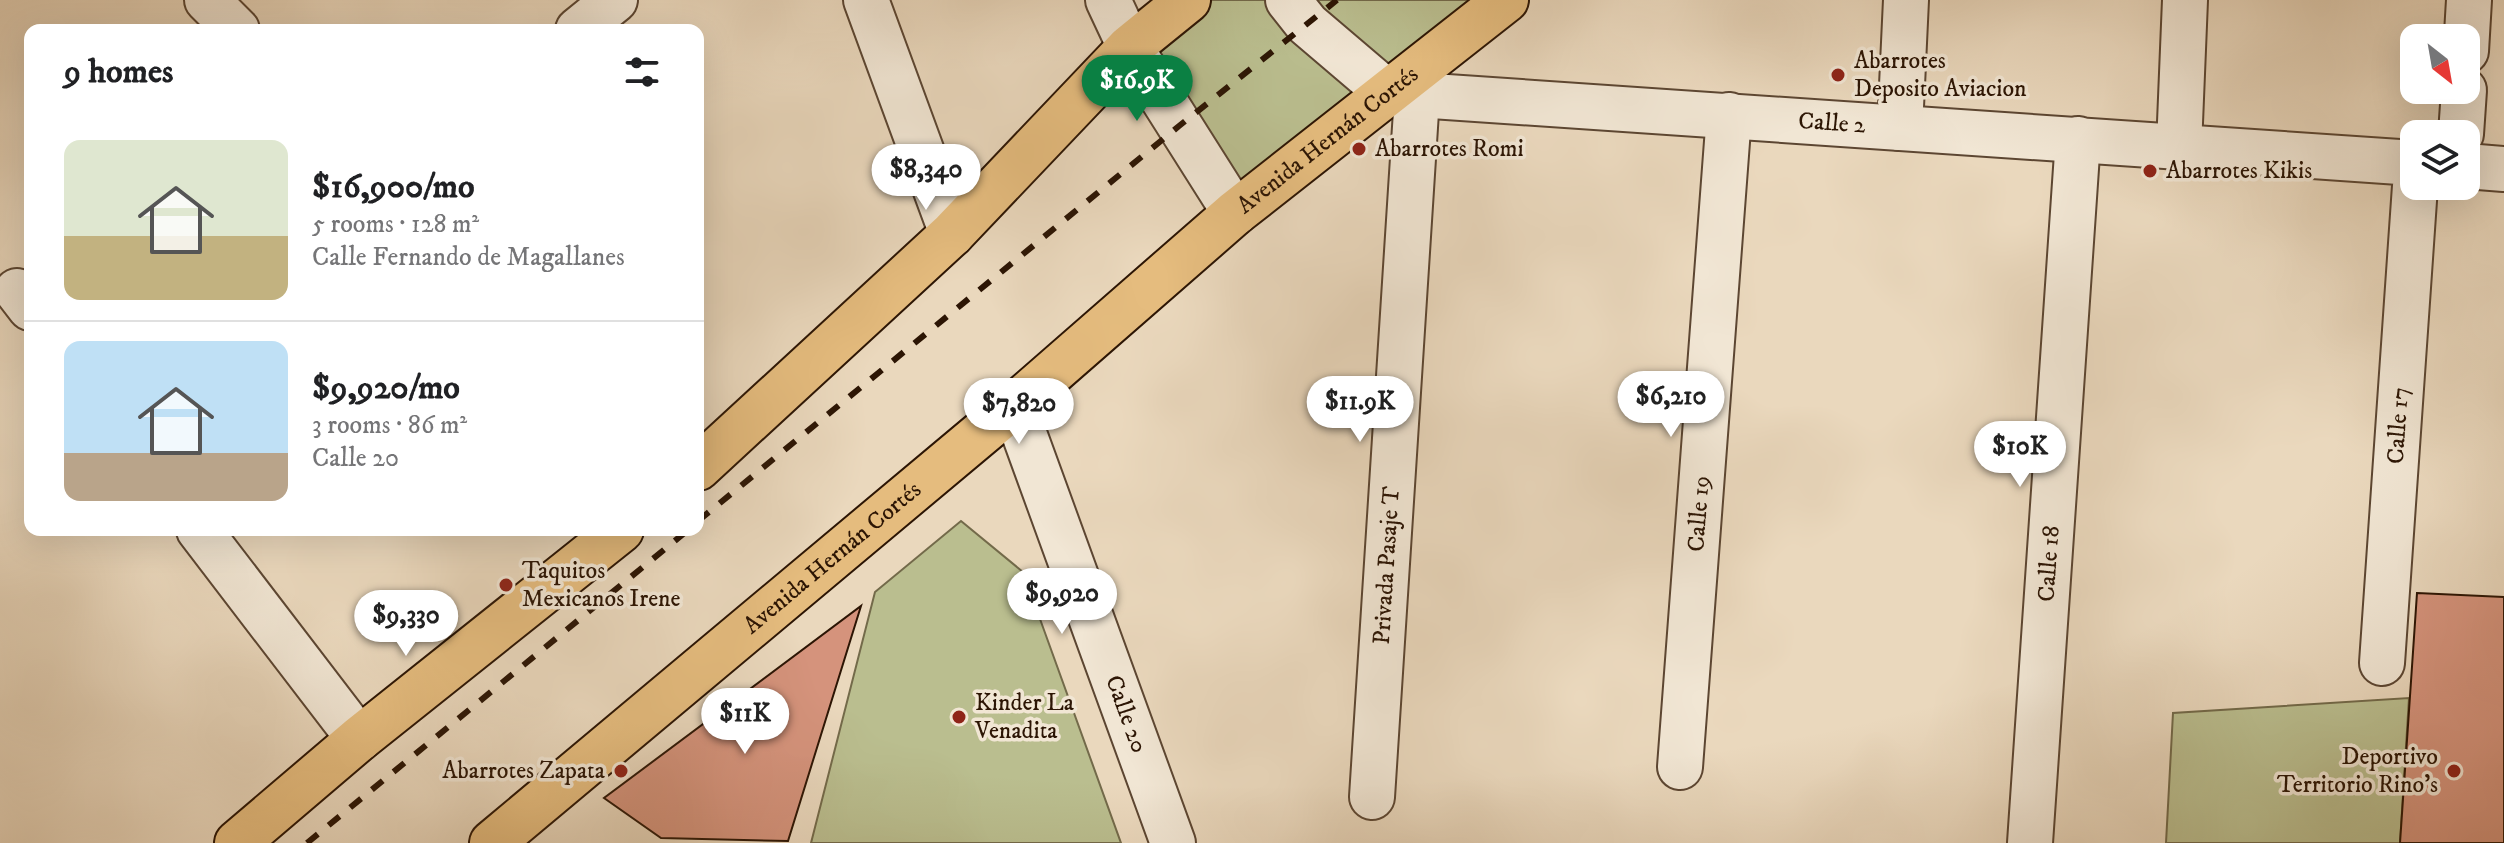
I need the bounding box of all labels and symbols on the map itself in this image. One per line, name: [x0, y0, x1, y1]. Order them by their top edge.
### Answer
north arrow: [2400, 24, 2480, 104]
place label: Abarrotes Deposito Aviacion: [1854, 46, 2027, 104]
pin: $16.9K: [1072, 55, 1202, 123]
street label: Avenida Hernán Cortés: [1231, 60, 1424, 221]
marker: Abarrotes Deposito Aviacion: [1829, 66, 1847, 84]
street label: Calle 2: [1797, 106, 1867, 141]
place label: Abarrotes Romi: [1375, 134, 1524, 164]
marker: Abarrotes Romi: [1350, 140, 1368, 158]
pin: $8,340: [861, 144, 991, 212]
place label: Abarrotes Kikis: [2166, 156, 2312, 186]
marker: Abarrotes Kikis: [2141, 162, 2159, 180]
pin: $6,210: [1606, 371, 1736, 439]
pin: $11.9K: [1295, 376, 1425, 444]
pin: $7,820: [954, 378, 1084, 446]
street label: Calle 17: [2381, 386, 2416, 465]
pin: $10K: [1973, 421, 2067, 489]
street label: Avenida Hernán Cortés: [737, 475, 927, 641]
street label: Calle 19: [1681, 475, 1717, 553]
street label: Privada Pasaje T: [1367, 485, 1407, 646]
street label: Calle 18: [2031, 524, 2067, 603]
place label: Taquitos Mexicanos Irene: [522, 556, 681, 614]
pin: $9,920: [997, 568, 1127, 636]
marker: Taquitos Mexicanos Irene: [497, 576, 515, 594]
pin: $9,330: [341, 590, 471, 658]
street label: Calle 20: [1098, 671, 1154, 757]
pin: $11K: [698, 688, 792, 756]
place label: Kinder La Venadita: [974, 688, 1075, 746]
marker: Kinder La Venadita: [950, 708, 968, 726]
place label: Deportivo Territorio Rino's: [2277, 742, 2438, 800]
place label: Abarrotes Zapata: [442, 756, 606, 786]
marker: Abarrotes Zapata: [612, 762, 630, 780]
marker: Deportivo Territorio Rino's: [2445, 762, 2463, 780]

